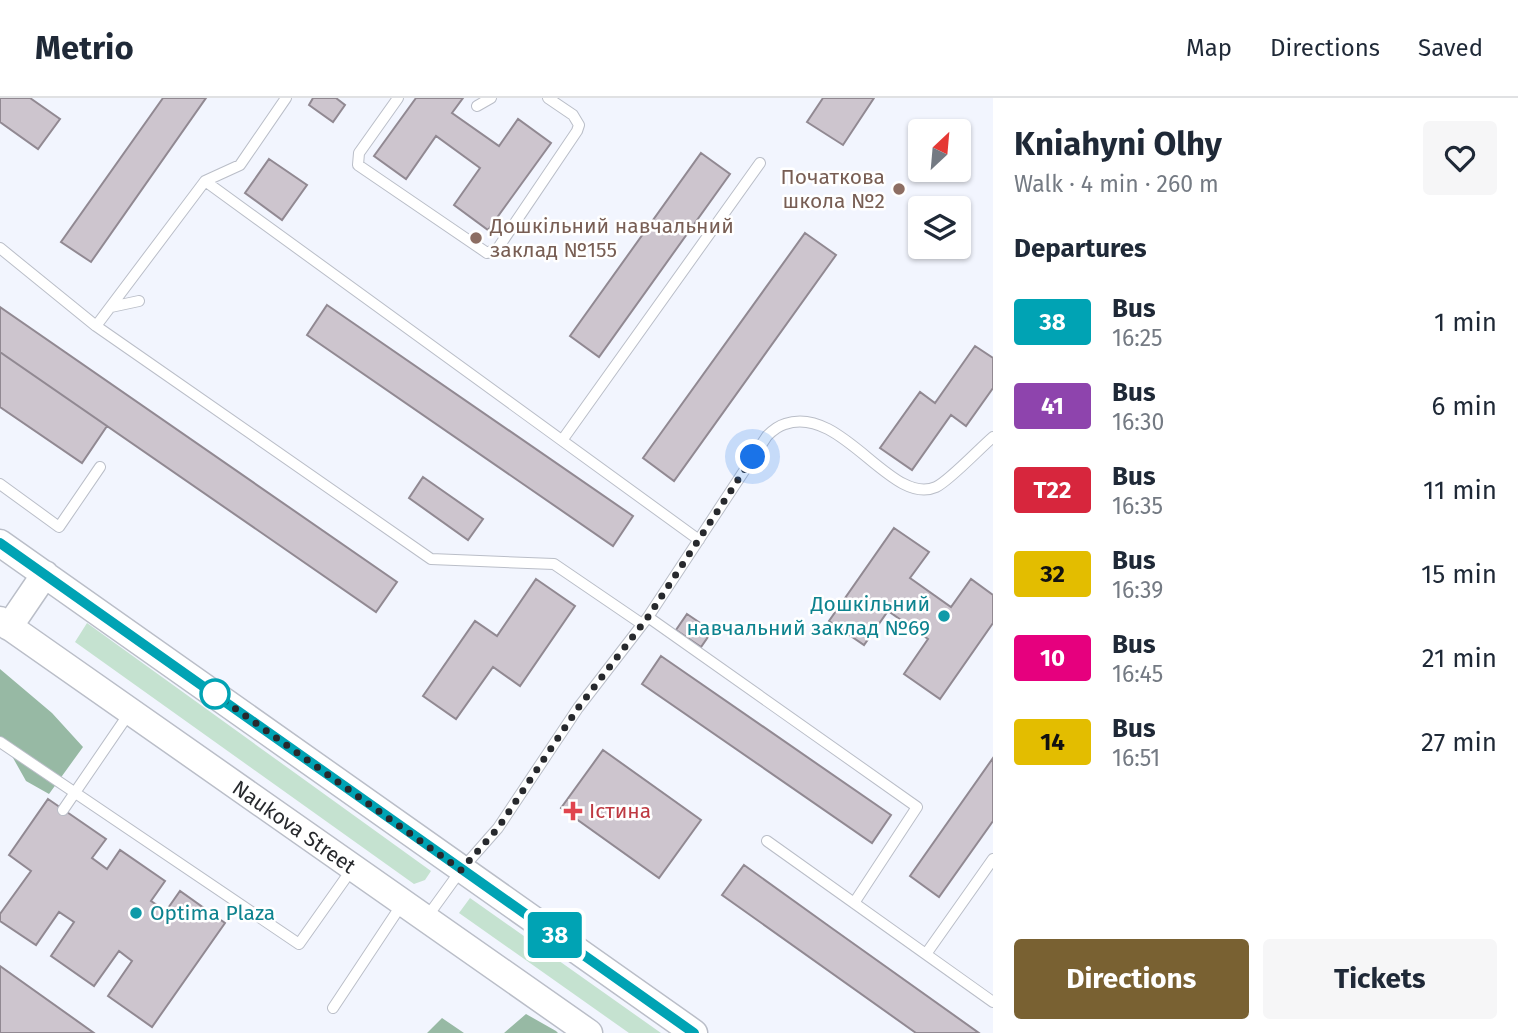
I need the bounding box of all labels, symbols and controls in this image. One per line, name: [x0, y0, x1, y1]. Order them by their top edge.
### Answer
text: Metrio: [35, 28, 134, 68]
text: Map: [1186, 34, 1232, 62]
text: Directions: [1270, 34, 1380, 62]
text: Saved: [1418, 34, 1483, 62]
north arrow: [908, 119, 971, 182]
map controls: [908, 119, 971, 259]
button: heart: [1423, 121, 1497, 195]
text: Kniahyni Olhy: [1014, 124, 1222, 164]
place label: Початкова школа №2: [780, 164, 885, 214]
text: Walk · 4 min · 260 m: [1014, 170, 1219, 198]
marker: Початкова школа №2: [891, 181, 907, 197]
button: layers: [908, 196, 971, 259]
place label: Дошкільний навчальний заклад №155: [489, 213, 734, 263]
marker: Дошкільний навчальний заклад №155: [468, 230, 484, 246]
text: Departures: [1014, 233, 1147, 264]
text: Bus: [1112, 293, 1155, 324]
text: 1 min: [1434, 307, 1497, 338]
text: 38: [1039, 308, 1066, 336]
text: 16:25: [1112, 324, 1163, 352]
text: Bus: [1112, 377, 1155, 408]
text: 6 min: [1431, 391, 1497, 422]
text: 41: [1041, 392, 1064, 420]
text: 16:30: [1112, 408, 1164, 436]
your location: [735, 439, 770, 474]
text: Bus: [1112, 461, 1155, 492]
text: 11 min: [1423, 475, 1497, 506]
text: Т22: [1034, 476, 1071, 504]
text: 16:35: [1112, 492, 1163, 520]
text: Bus: [1112, 545, 1155, 576]
text: 15 min: [1421, 559, 1497, 590]
text: 32: [1040, 560, 1065, 588]
text: 16:39: [1112, 576, 1163, 604]
place label: Дошкільний навчальний заклад №69: [687, 591, 930, 641]
marker: Дошкільний навчальний заклад №69: [936, 608, 952, 624]
text: Bus: [1112, 629, 1155, 660]
text: 21 min: [1422, 643, 1497, 674]
text: 10: [1040, 644, 1065, 672]
text: 16:45: [1112, 660, 1163, 688]
unlabelled marker: [200, 679, 230, 709]
text: Bus: [1112, 713, 1155, 744]
text: 27 min: [1421, 727, 1497, 758]
text: 14: [1040, 728, 1065, 756]
text: 16:51: [1112, 744, 1160, 772]
street label: Naukova Street: [227, 775, 361, 879]
place label: Істина: [589, 798, 651, 824]
marker: Істина: [563, 801, 583, 821]
place label: Optima Plaza: [150, 900, 275, 926]
marker: Optima Plaza: [128, 905, 144, 921]
line badge: 38: [524, 912, 586, 958]
text: 38: [542, 921, 568, 949]
button: Directions: [1014, 939, 1249, 1019]
button: Tickets: [1263, 939, 1497, 1019]

